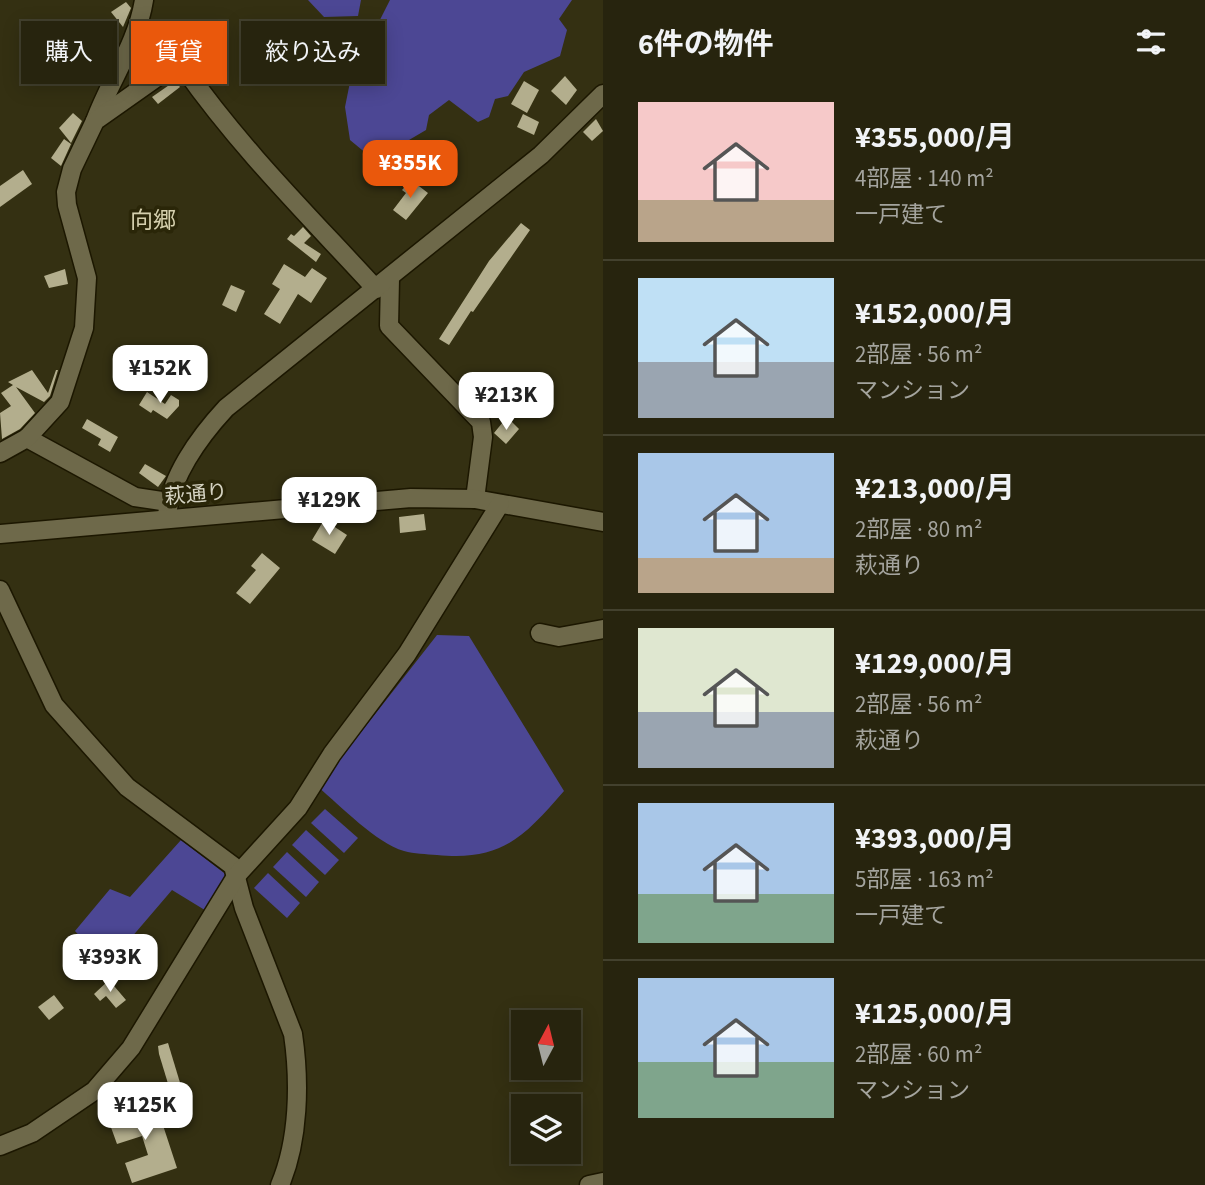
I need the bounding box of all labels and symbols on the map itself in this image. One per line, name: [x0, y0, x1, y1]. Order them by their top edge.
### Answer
pin: ¥355K: [361, 140, 459, 200]
district label: 向郷: [130, 204, 176, 237]
pin: ¥152K: [111, 346, 209, 405]
pin: ¥213K: [457, 372, 555, 432]
street label: 萩通り: [163, 476, 229, 512]
pin: ¥129K: [280, 477, 378, 537]
pin: ¥393K: [61, 934, 159, 994]
north arrow: [511, 1010, 581, 1080]
pin: ¥125K: [96, 1082, 194, 1142]

